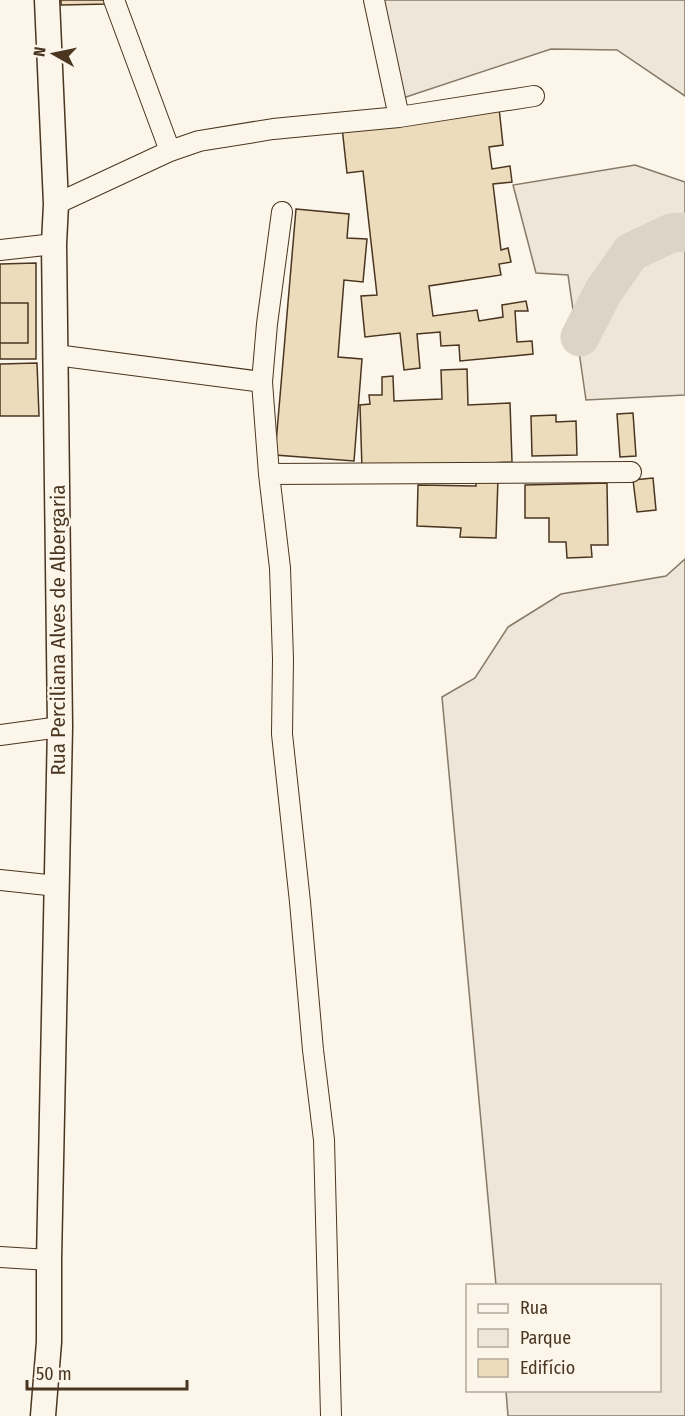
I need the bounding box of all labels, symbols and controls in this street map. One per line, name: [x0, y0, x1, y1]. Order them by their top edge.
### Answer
north arrow: [24, 24, 84, 84]
text: N: [30, 46, 50, 58]
street label: Rua Perciliana Alves de Albergaria: [45, 484, 71, 776]
legend: [466, 1284, 661, 1392]
text: Rua: [520, 1297, 548, 1319]
text: Parque: [520, 1327, 571, 1349]
scale bar: [27, 1353, 188, 1391]
text: Edifício: [520, 1357, 575, 1379]
text: 50 m: [36, 1363, 72, 1385]

